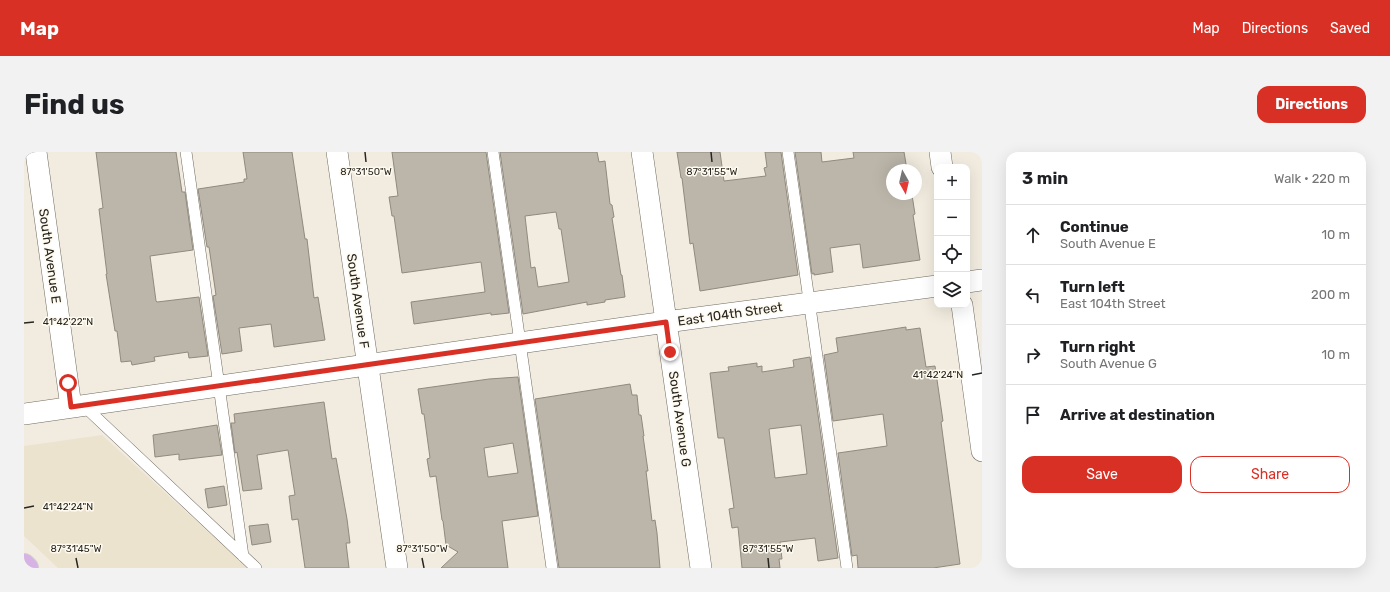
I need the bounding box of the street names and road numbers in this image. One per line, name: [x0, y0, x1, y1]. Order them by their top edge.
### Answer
street label: South Avenue E: [36, 208, 64, 305]
street label: South Avenue F: [344, 253, 372, 350]
street label: East 104th Street: [677, 299, 783, 329]
street label: South Avenue G: [666, 370, 694, 468]

